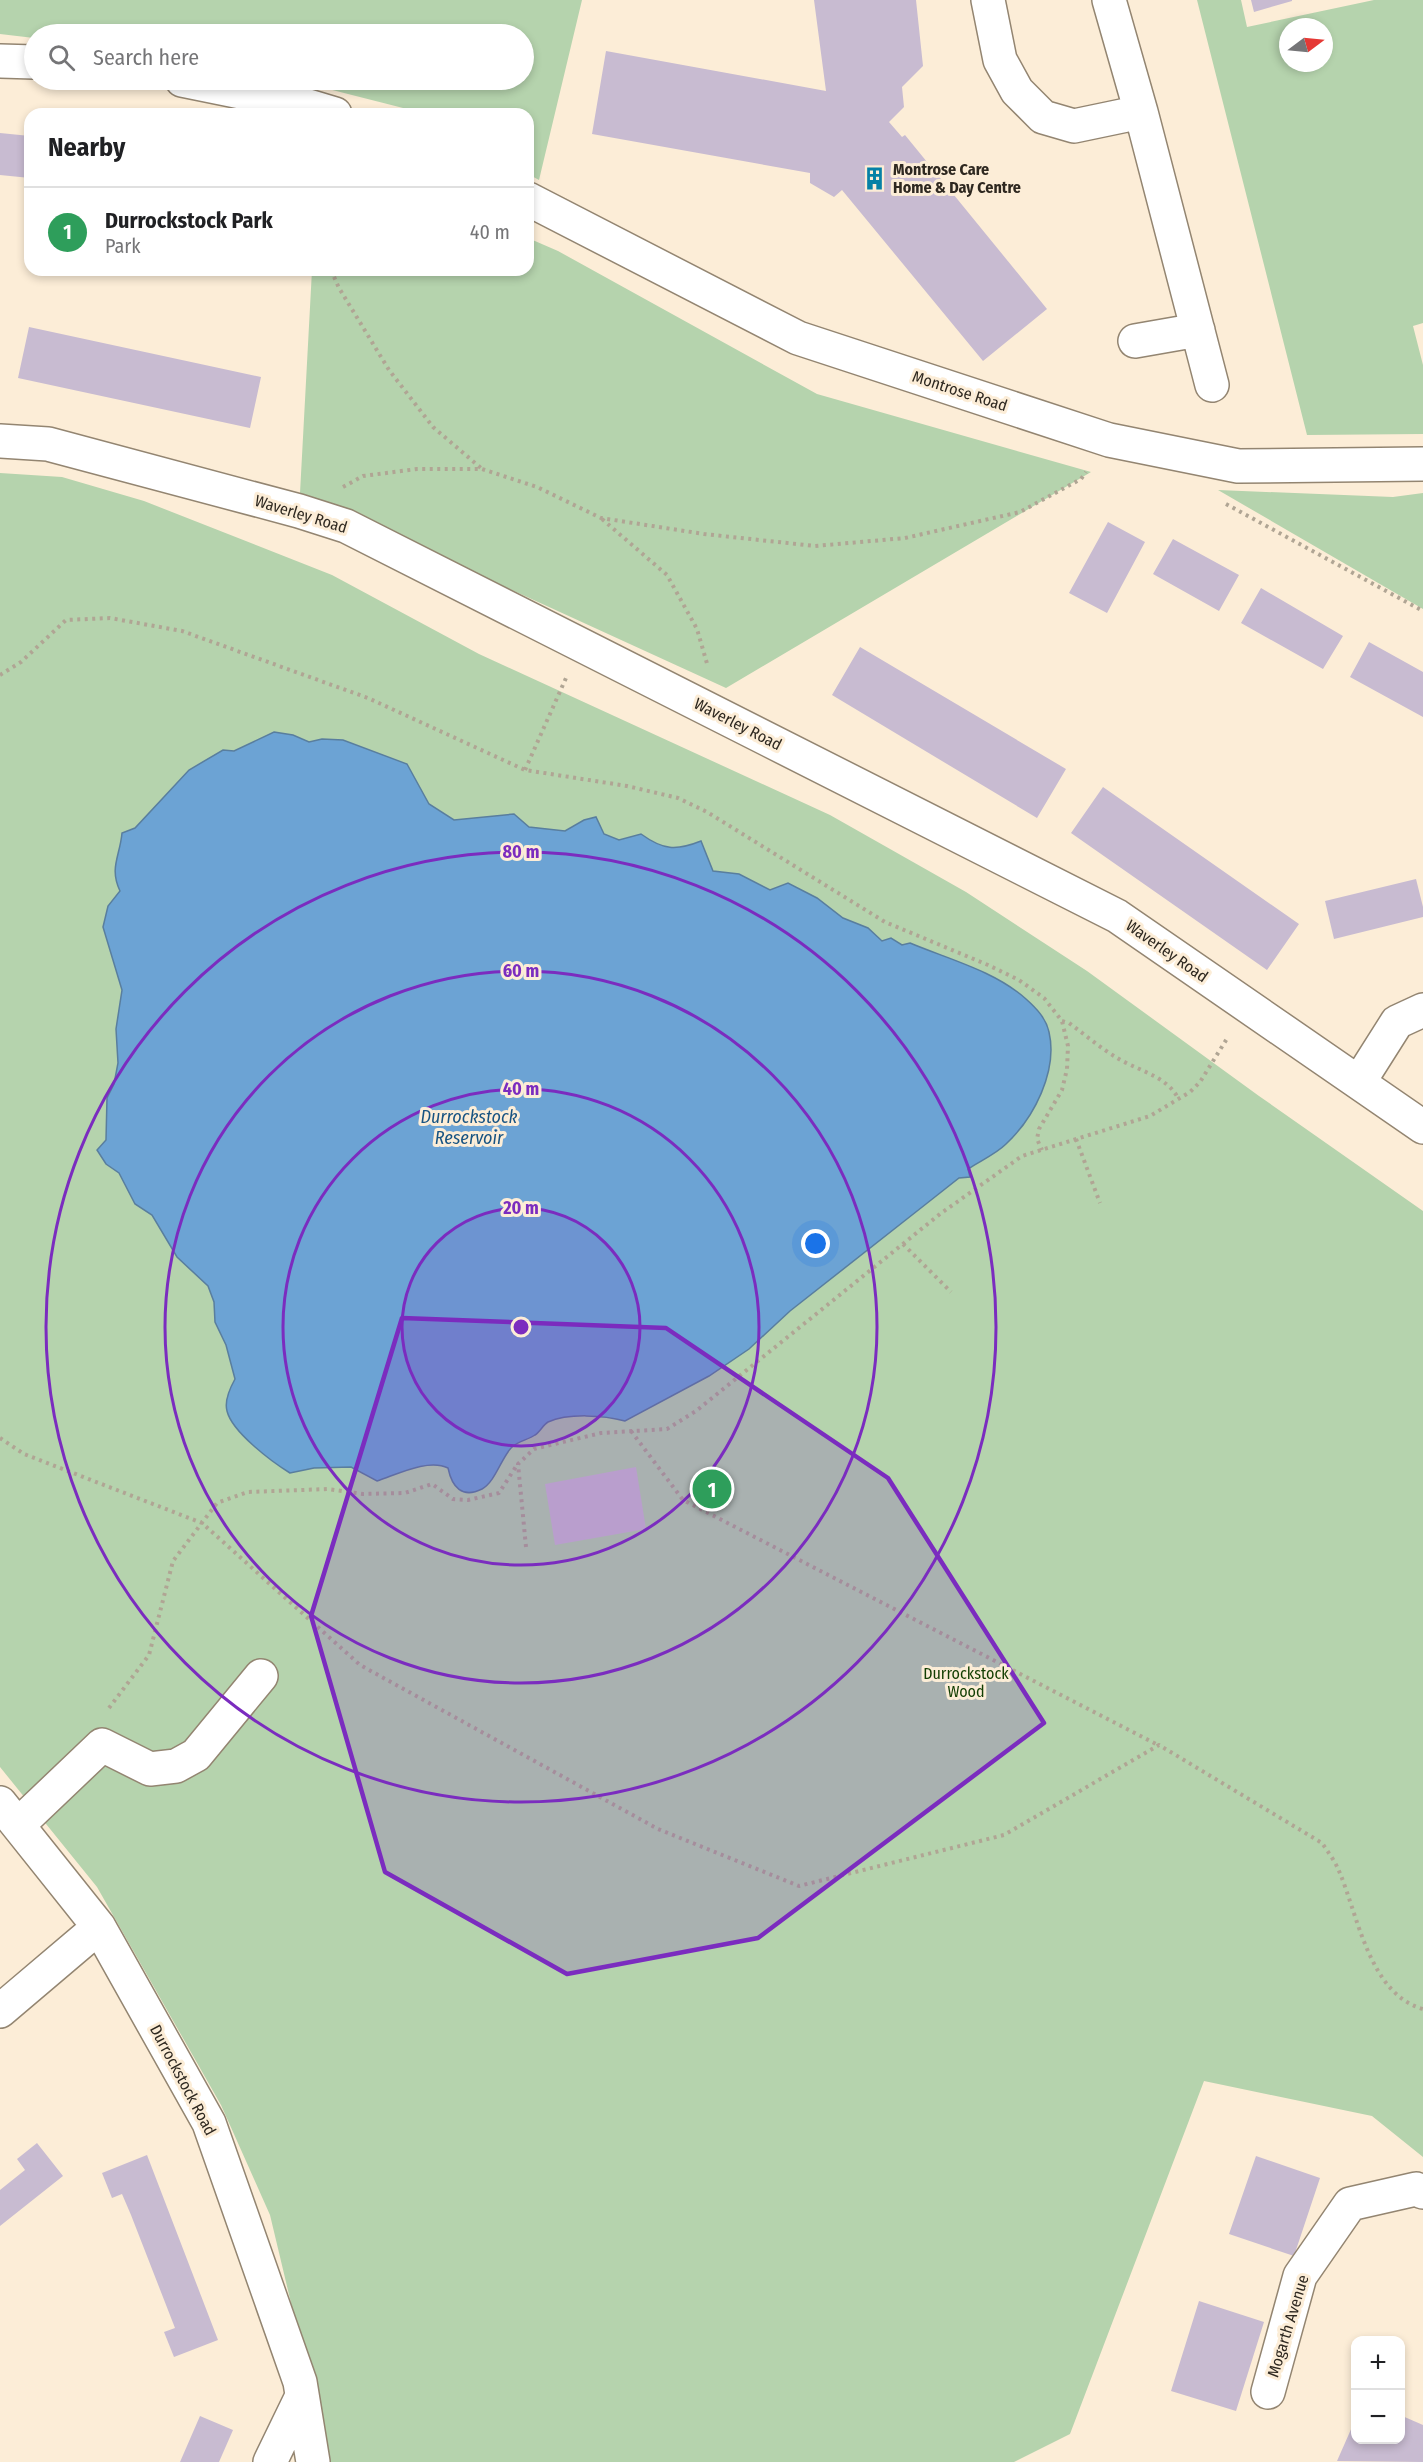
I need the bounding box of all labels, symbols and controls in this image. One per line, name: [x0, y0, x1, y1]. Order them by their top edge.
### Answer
north arrow: [1279, 18, 1333, 72]
search box: [24, 24, 534, 90]
icon: search: [45, 41, 78, 74]
text: Search here: [93, 44, 199, 71]
text: Nearby: [48, 132, 125, 163]
place label: Montrose Care Home & Day Centre: [893, 160, 1021, 197]
building icon: Montrose Care Home & Day Centre: [862, 165, 888, 191]
text: Durrockstock Park: [105, 207, 273, 234]
text: 1: [63, 220, 72, 244]
text: 40 m: [470, 220, 510, 244]
text: Park: [105, 234, 141, 258]
street label: Montrose Road: [910, 367, 1010, 415]
street label: Waverley Road: [252, 491, 350, 537]
street label: Waverley Road: [691, 694, 785, 754]
text: 80 m: [503, 841, 539, 863]
street label: Waverley Road: [1122, 916, 1212, 986]
text: 60 m: [503, 960, 539, 982]
text: 40 m: [503, 1078, 539, 1100]
water label: Durrockstock Reservoir: [420, 1106, 518, 1149]
text: 20 m: [502, 1197, 539, 1219]
your location: [801, 1229, 830, 1258]
centre of rings: [511, 1317, 531, 1337]
pin: 1: [692, 1466, 732, 1512]
park label: Durrockstock Wood: [923, 1664, 1009, 1701]
street label: Durrockstock Road: [146, 2021, 220, 2139]
street label: Mogarth Avenue: [1263, 2272, 1313, 2379]
map controls: [1351, 2336, 1405, 2444]
button: +: [1351, 2336, 1405, 2390]
button: −: [1351, 2390, 1405, 2444]

